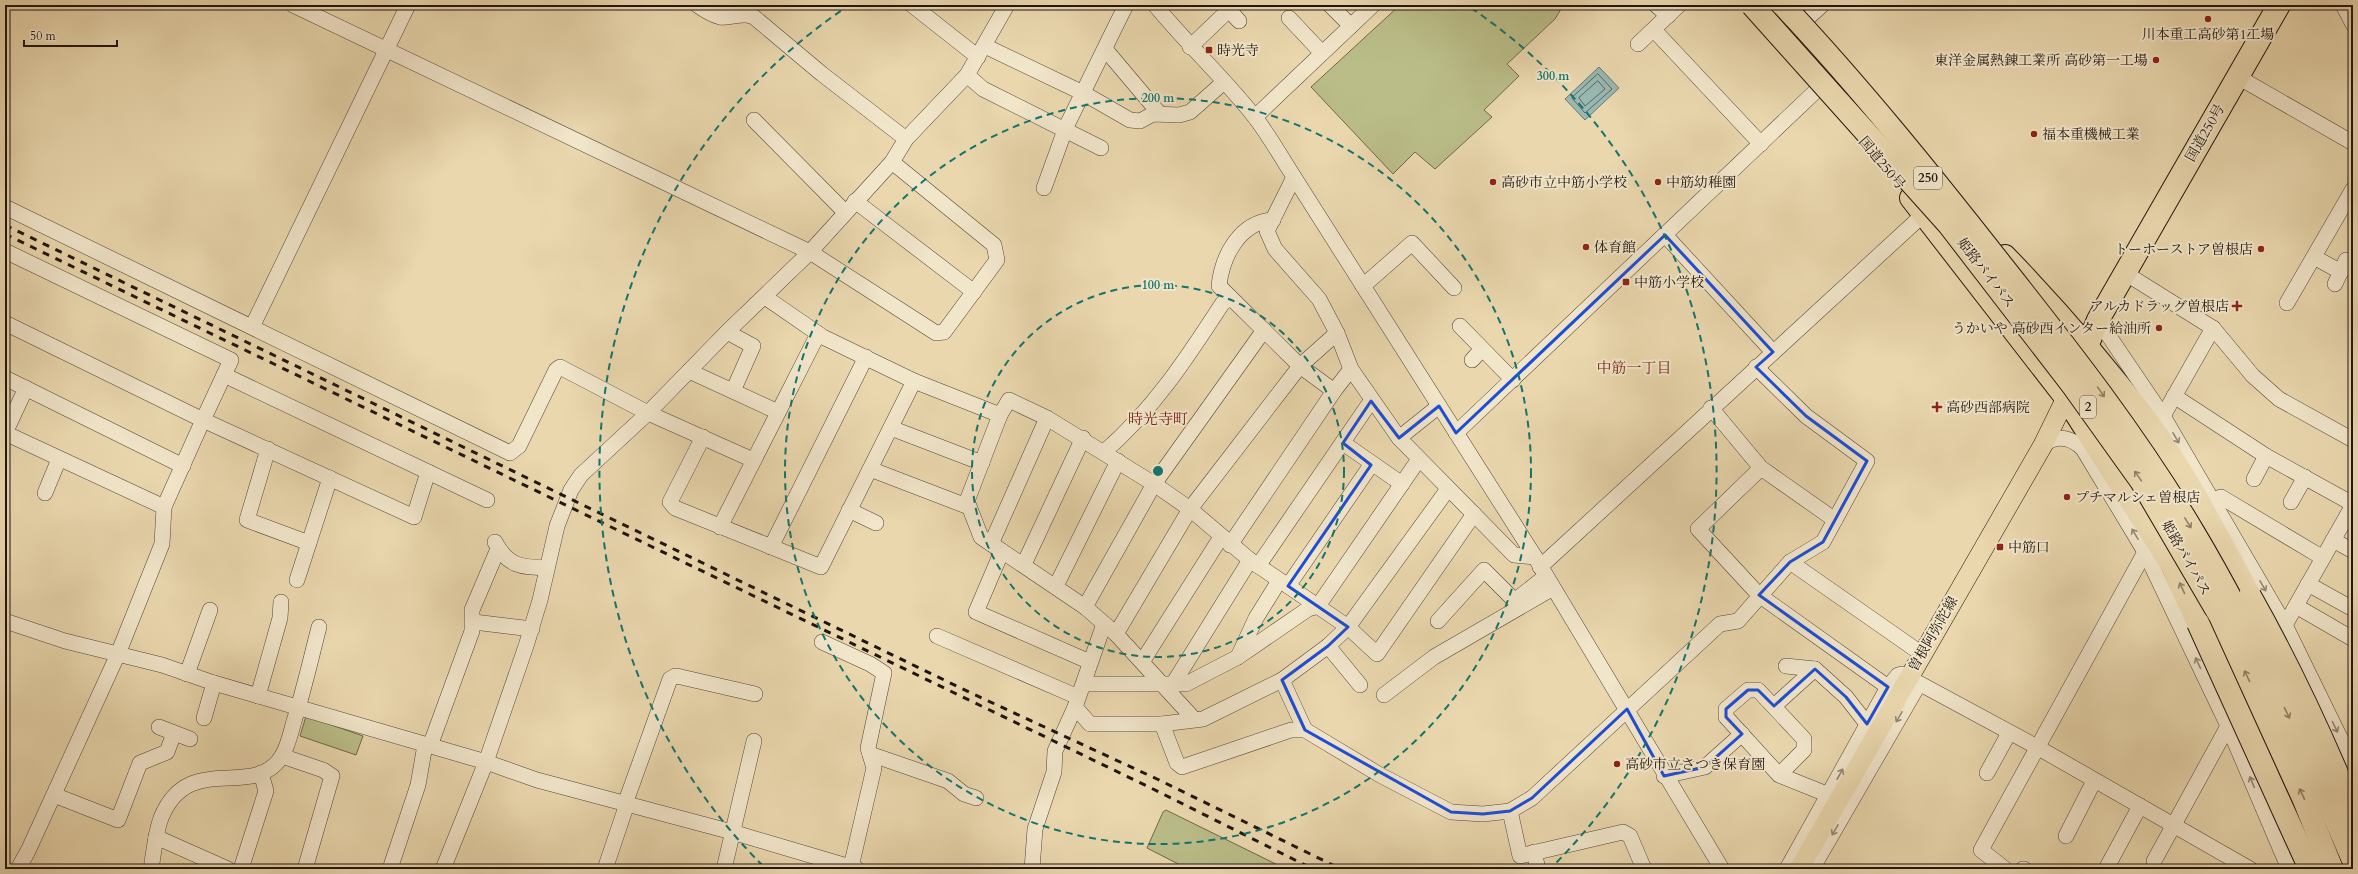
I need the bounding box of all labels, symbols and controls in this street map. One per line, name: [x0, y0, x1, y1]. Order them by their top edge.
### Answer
marker: 川本重工高砂第1工場: [2203, 14, 2213, 24]
scale bar: [24, 22, 117, 48]
place label: 川本重工高砂第1工場: [2141, 25, 2275, 44]
text: 50 m: [30, 28, 57, 44]
place label: 時光寺: [1217, 41, 1259, 60]
marker: 時光寺: [1204, 45, 1214, 55]
place label: 東洋金属熱錬工業所 高砂第一工場: [1934, 51, 2148, 70]
marker: 東洋金属熱錬工業所 高砂第一工場: [2151, 55, 2161, 65]
text: 300 m: [1537, 68, 1570, 84]
text: 200 m: [1142, 90, 1175, 106]
street label: 国道250号: [2181, 101, 2229, 165]
place label: 福本重機械工業: [2042, 125, 2140, 144]
marker: 福本重機械工業: [2029, 129, 2039, 139]
street label: 国道250号: [1854, 133, 1910, 193]
road number: 250: [1914, 167, 1942, 189]
place label: 高砂市立中筋小学校: [1501, 173, 1627, 192]
place label: 中筋幼稚園: [1666, 173, 1736, 192]
marker: 高砂市立中筋小学校: [1488, 177, 1498, 187]
marker: 中筋幼稚園: [1653, 177, 1663, 187]
street label: 姫路バイパス: [1953, 234, 2019, 312]
place label: 体育館: [1594, 238, 1636, 257]
place label: トーホーストア曽根店: [2114, 240, 2253, 259]
marker: 体育館: [1581, 242, 1591, 252]
marker: トーホーストア曽根店: [2256, 244, 2266, 254]
place label: 中筋小学校: [1634, 273, 1704, 292]
text: 100 m: [1142, 277, 1175, 293]
marker: 中筋小学校: [1621, 277, 1631, 287]
place label: アルカドラッグ曽根店: [2090, 297, 2229, 316]
marker: アルカドラッグ曽根店: [2232, 301, 2242, 311]
place label: うかいや 高砂西インター給油所: [1952, 319, 2151, 338]
marker: うかいや 高砂西インター給油所: [2154, 323, 2164, 333]
district label: 中筋一丁目: [1596, 358, 1672, 378]
one-way arrow: [2097, 386, 2105, 397]
road number: 2: [2080, 396, 2096, 418]
place label: 高砂西部病院: [1946, 398, 2030, 417]
marker: 高砂西部病院: [1931, 401, 1943, 413]
district label: 時光寺町: [1128, 409, 1188, 429]
one-way arrow: [2172, 432, 2180, 444]
centre of rings: [1151, 464, 1165, 478]
one-way arrow: [2134, 471, 2142, 482]
place label: プチマルシェ曽根店: [2075, 488, 2200, 507]
marker: プチマルシェ曽根店: [2062, 492, 2072, 502]
street label: 姫路バイパス: [2157, 517, 2215, 599]
one-way arrow: [2185, 517, 2193, 529]
one-way arrow: [2130, 528, 2138, 540]
place label: 中筋口: [2008, 538, 2050, 557]
marker: 中筋口: [1995, 542, 2005, 552]
one-way arrow: [2259, 580, 2267, 592]
one-way arrow: [2178, 582, 2185, 594]
street label: 曽根阿弥陀線: [1904, 593, 1962, 675]
one-way arrow: [2194, 658, 2201, 670]
one-way arrow: [2243, 670, 2250, 682]
one-way arrow: [2284, 707, 2291, 719]
one-way arrow: [1895, 711, 1903, 723]
one-way arrow: [2332, 721, 2339, 733]
place label: 高砂市立さつき保育園: [1625, 755, 1765, 774]
marker: 高砂市立さつき保育園: [1612, 759, 1622, 769]
one-way arrow: [1837, 768, 1845, 780]
one-way arrow: [2248, 776, 2255, 788]
one-way arrow: [2297, 788, 2305, 800]
one-way arrow: [1830, 824, 1838, 836]

